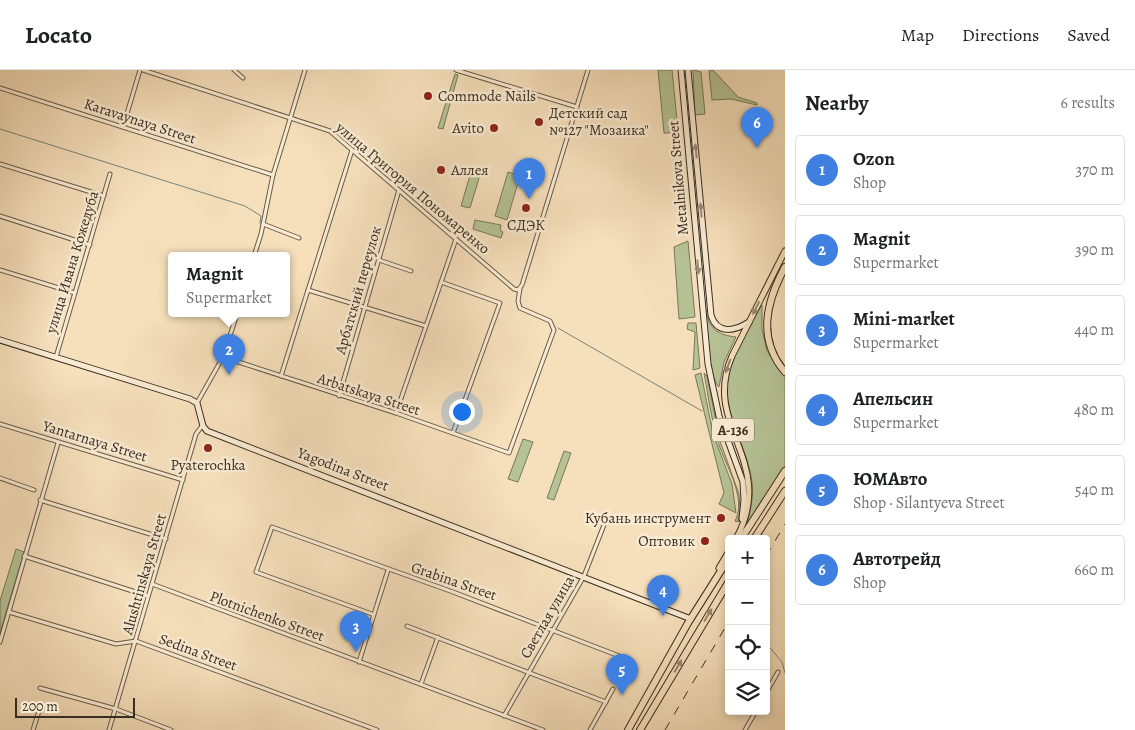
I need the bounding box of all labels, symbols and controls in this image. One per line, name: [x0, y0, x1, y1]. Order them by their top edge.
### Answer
text: Locato: [25, 19, 92, 51]
text: Map: [901, 23, 934, 47]
text: Directions: [962, 23, 1039, 47]
text: Saved: [1067, 23, 1110, 47]
place label: Commode Nails: [438, 86, 536, 106]
text: Nearby: [805, 89, 868, 117]
marker: Commode Nails: [422, 90, 434, 102]
text: 6 results: [1061, 92, 1115, 114]
street label: Karavaynaya Street: [81, 93, 199, 149]
place label: Детский сад №127 "Мозаика": [549, 103, 649, 140]
pin: 6: [741, 107, 773, 148]
marker: Детский сад №127 "Мозаика": [533, 116, 545, 128]
street label: улица Григория Пономаренко: [331, 117, 494, 258]
place label: Avito: [451, 118, 484, 138]
street label: Metalnikova Street: [663, 120, 693, 236]
marker: Avito: [488, 122, 500, 134]
one-way arrow: [692, 143, 700, 159]
text: Ozon: [853, 146, 895, 172]
pin: 1: [513, 158, 545, 199]
text: 1: [819, 159, 825, 181]
text: 370 m: [1076, 159, 1114, 181]
place label: Аллея: [450, 160, 488, 180]
marker: Аллея: [435, 164, 447, 176]
text: Shop: [853, 172, 886, 194]
street label: улица Ивана Кожедуба: [40, 188, 103, 337]
one-way arrow: [697, 201, 705, 217]
marker: СДЭК: [520, 202, 532, 214]
place label: СДЭК: [507, 215, 545, 235]
street label: Арбатский переулок: [330, 223, 386, 357]
text: Magnit: [853, 226, 910, 252]
text: 2: [818, 239, 826, 261]
text: 390 m: [1075, 239, 1114, 261]
popup: [168, 252, 290, 317]
text: Supermarket: [853, 252, 939, 274]
one-way arrow: [695, 259, 703, 275]
text: Magnit: [186, 261, 243, 287]
text: Supermarket: [186, 287, 272, 309]
one-way arrow: [752, 301, 760, 315]
text: Mini-market: [853, 306, 955, 332]
text: 3: [819, 319, 825, 341]
text: 440 m: [1074, 319, 1114, 341]
text: Supermarket: [853, 332, 939, 354]
pin: 2: [213, 334, 245, 375]
one-way arrow: [724, 358, 731, 373]
street label: Arbatskaya Street: [314, 368, 423, 420]
text: Апельсин: [853, 386, 933, 412]
your location: [449, 399, 475, 425]
text: 4: [818, 399, 826, 421]
text: 480 m: [1074, 399, 1114, 421]
text: Supermarket: [853, 412, 939, 434]
street label: Yantarnaya Street: [39, 415, 150, 466]
road number: А-136: [712, 418, 754, 442]
marker: Pyaterochka: [202, 442, 214, 454]
street label: Yagodina Street: [293, 442, 392, 496]
place label: Pyaterochka: [170, 455, 246, 475]
text: ЮМАвто: [853, 466, 927, 492]
text: 5: [819, 479, 825, 501]
text: 540 m: [1075, 479, 1114, 501]
text: Shop · Silantyeva Street: [853, 492, 1005, 514]
place label: Кубань инструмент: [585, 508, 711, 528]
street label: Alushtinskaya Street: [117, 511, 171, 638]
marker: Кубань инструмент: [715, 512, 727, 524]
place label: Оптовик: [638, 531, 695, 551]
marker: Оптовик: [699, 535, 711, 547]
map controls: [725, 535, 770, 715]
button: +: [725, 535, 770, 580]
text: Автотрейд: [853, 546, 941, 572]
street label: Grabina Street: [409, 557, 499, 605]
text: 6: [818, 559, 826, 581]
text: 660 m: [1074, 559, 1114, 581]
street label: Светлая улица: [515, 572, 579, 662]
text: Shop: [853, 572, 886, 594]
pin: 4: [647, 575, 679, 616]
button: −: [725, 580, 770, 625]
street label: Plotnichenko Street: [207, 586, 327, 646]
one-way arrow: [703, 609, 712, 622]
pin: 3: [340, 611, 372, 652]
button: locate: [725, 625, 770, 670]
street label: Sedina Street: [156, 629, 240, 675]
pin: 5: [606, 654, 638, 695]
one-way arrow: [673, 659, 682, 673]
button: layers: [725, 670, 770, 715]
scale bar: [15, 695, 135, 718]
text: 200 m: [22, 697, 58, 716]

